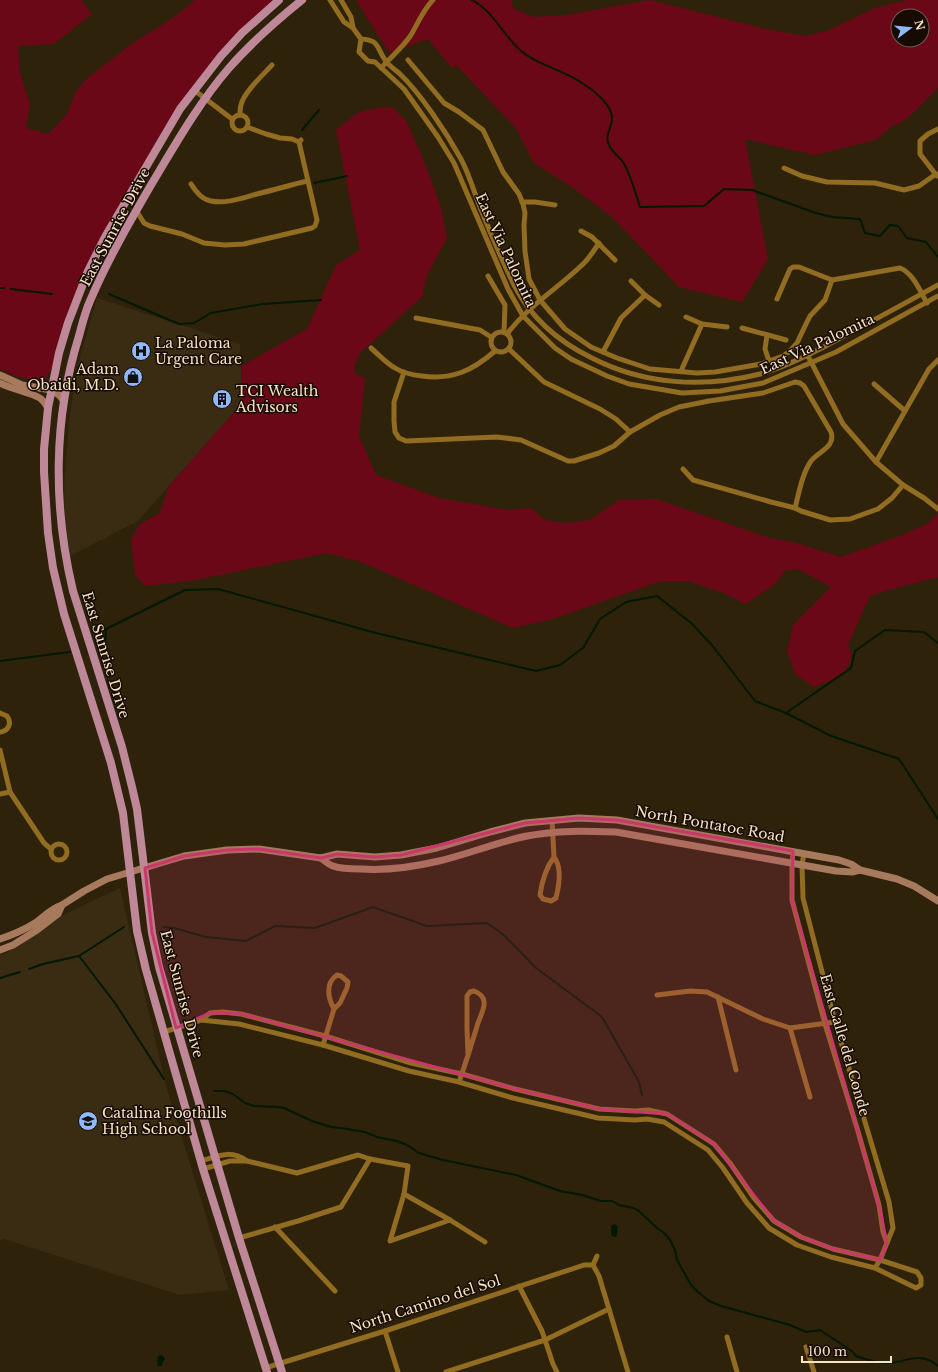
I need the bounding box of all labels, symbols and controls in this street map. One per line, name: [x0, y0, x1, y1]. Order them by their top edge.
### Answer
north arrow: [890, 8, 930, 48]
text: N: [911, 18, 928, 33]
street label: East Sunrise Drive: [76, 165, 154, 289]
street label: East Via Palomita: [472, 190, 540, 310]
street label: East Via Palomita: [757, 310, 877, 378]
place label: La Paloma Urgent Care: [155, 334, 242, 368]
hospital icon: La Paloma Urgent Care: [130, 340, 152, 362]
place label: Adam Obaidi, M.D.: [27, 360, 119, 394]
shop icon: Adam Obaidi, M.D.: [122, 366, 144, 388]
place label: TCI Wealth Advisors: [235, 382, 319, 416]
building icon: TCI Wealth Advisors: [211, 388, 233, 410]
street label: East Sunrise Drive: [78, 589, 134, 721]
street label: North Pontatoc Road: [634, 802, 787, 846]
street label: East Sunrise Drive: [156, 928, 208, 1060]
street label: East Calle del Conde: [816, 972, 874, 1118]
place label: Catalina Foothills High School: [102, 1104, 227, 1138]
school or university icon: Catalina Foothills High School: [77, 1110, 99, 1132]
street label: North Camino del Sol: [347, 1271, 503, 1337]
scale bar: [802, 1338, 891, 1364]
text: 100 m: [808, 1344, 847, 1359]

